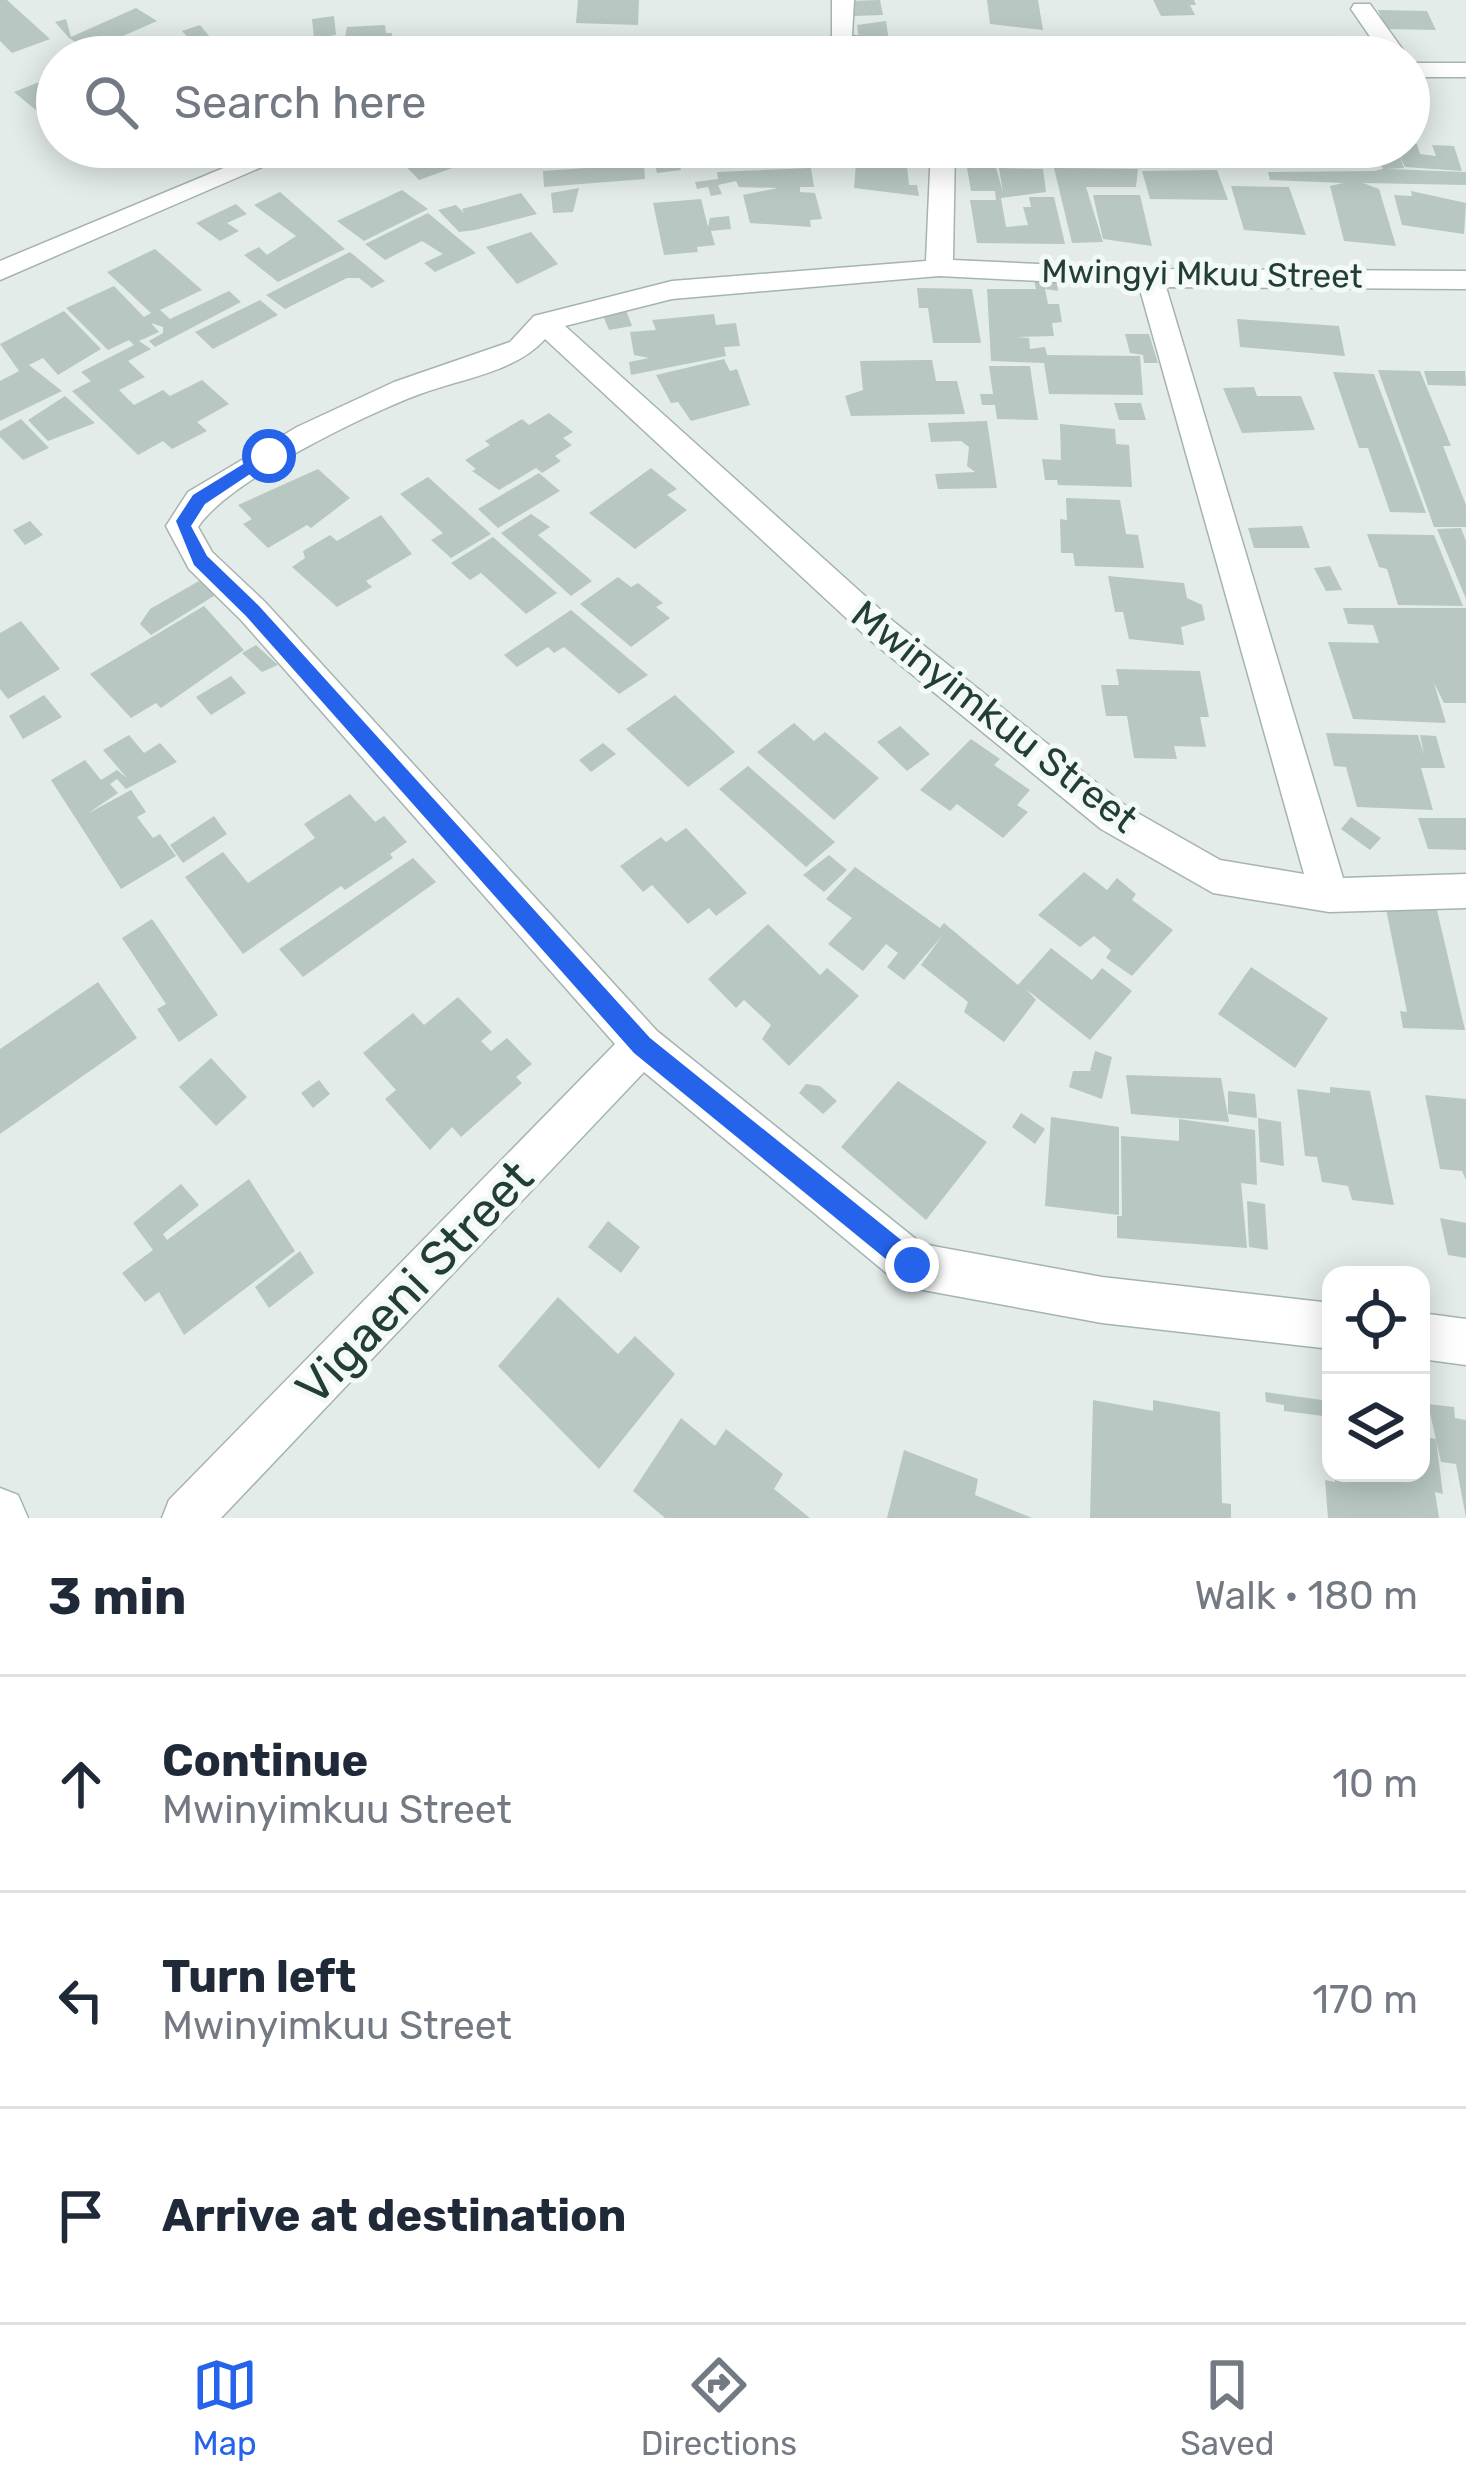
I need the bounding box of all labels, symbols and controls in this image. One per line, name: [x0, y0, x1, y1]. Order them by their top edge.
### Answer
search box: [36, 36, 1430, 168]
icon: search: [78, 69, 144, 135]
text: Search here: [174, 76, 426, 129]
street label: Mwingyi Mkuu Street: [1041, 251, 1363, 296]
route start: [242, 429, 296, 483]
street label: Mwinyimkuu Street: [842, 591, 1146, 843]
street label: Vigaeni Street: [284, 1149, 545, 1416]
route end: [885, 1238, 939, 1292]
map controls: [1322, 1266, 1430, 1482]
button: locate: [1322, 1266, 1430, 1374]
button: layers: [1322, 1374, 1430, 1482]
text: 3 min: [48, 1566, 187, 1627]
text: Walk · 180 m: [1194, 1573, 1418, 1619]
text: Continue: [162, 1734, 368, 1787]
icon: ahead: [48, 1751, 114, 1817]
text: 10 m: [1332, 1761, 1418, 1807]
text: Mwinyimkuu Street: [162, 1787, 512, 1833]
text: Turn left: [162, 1950, 356, 2003]
icon: left: [48, 1967, 114, 2033]
text: 170 m: [1312, 1977, 1418, 2023]
text: Mwinyimkuu Street: [162, 2003, 512, 2049]
icon: arrive: [48, 2183, 114, 2249]
text: Arrive at destination: [162, 2189, 627, 2242]
tab: Map: [192, 2352, 258, 2463]
tab: Directions: [641, 2352, 797, 2463]
tab: Saved: [1180, 2352, 1274, 2463]

